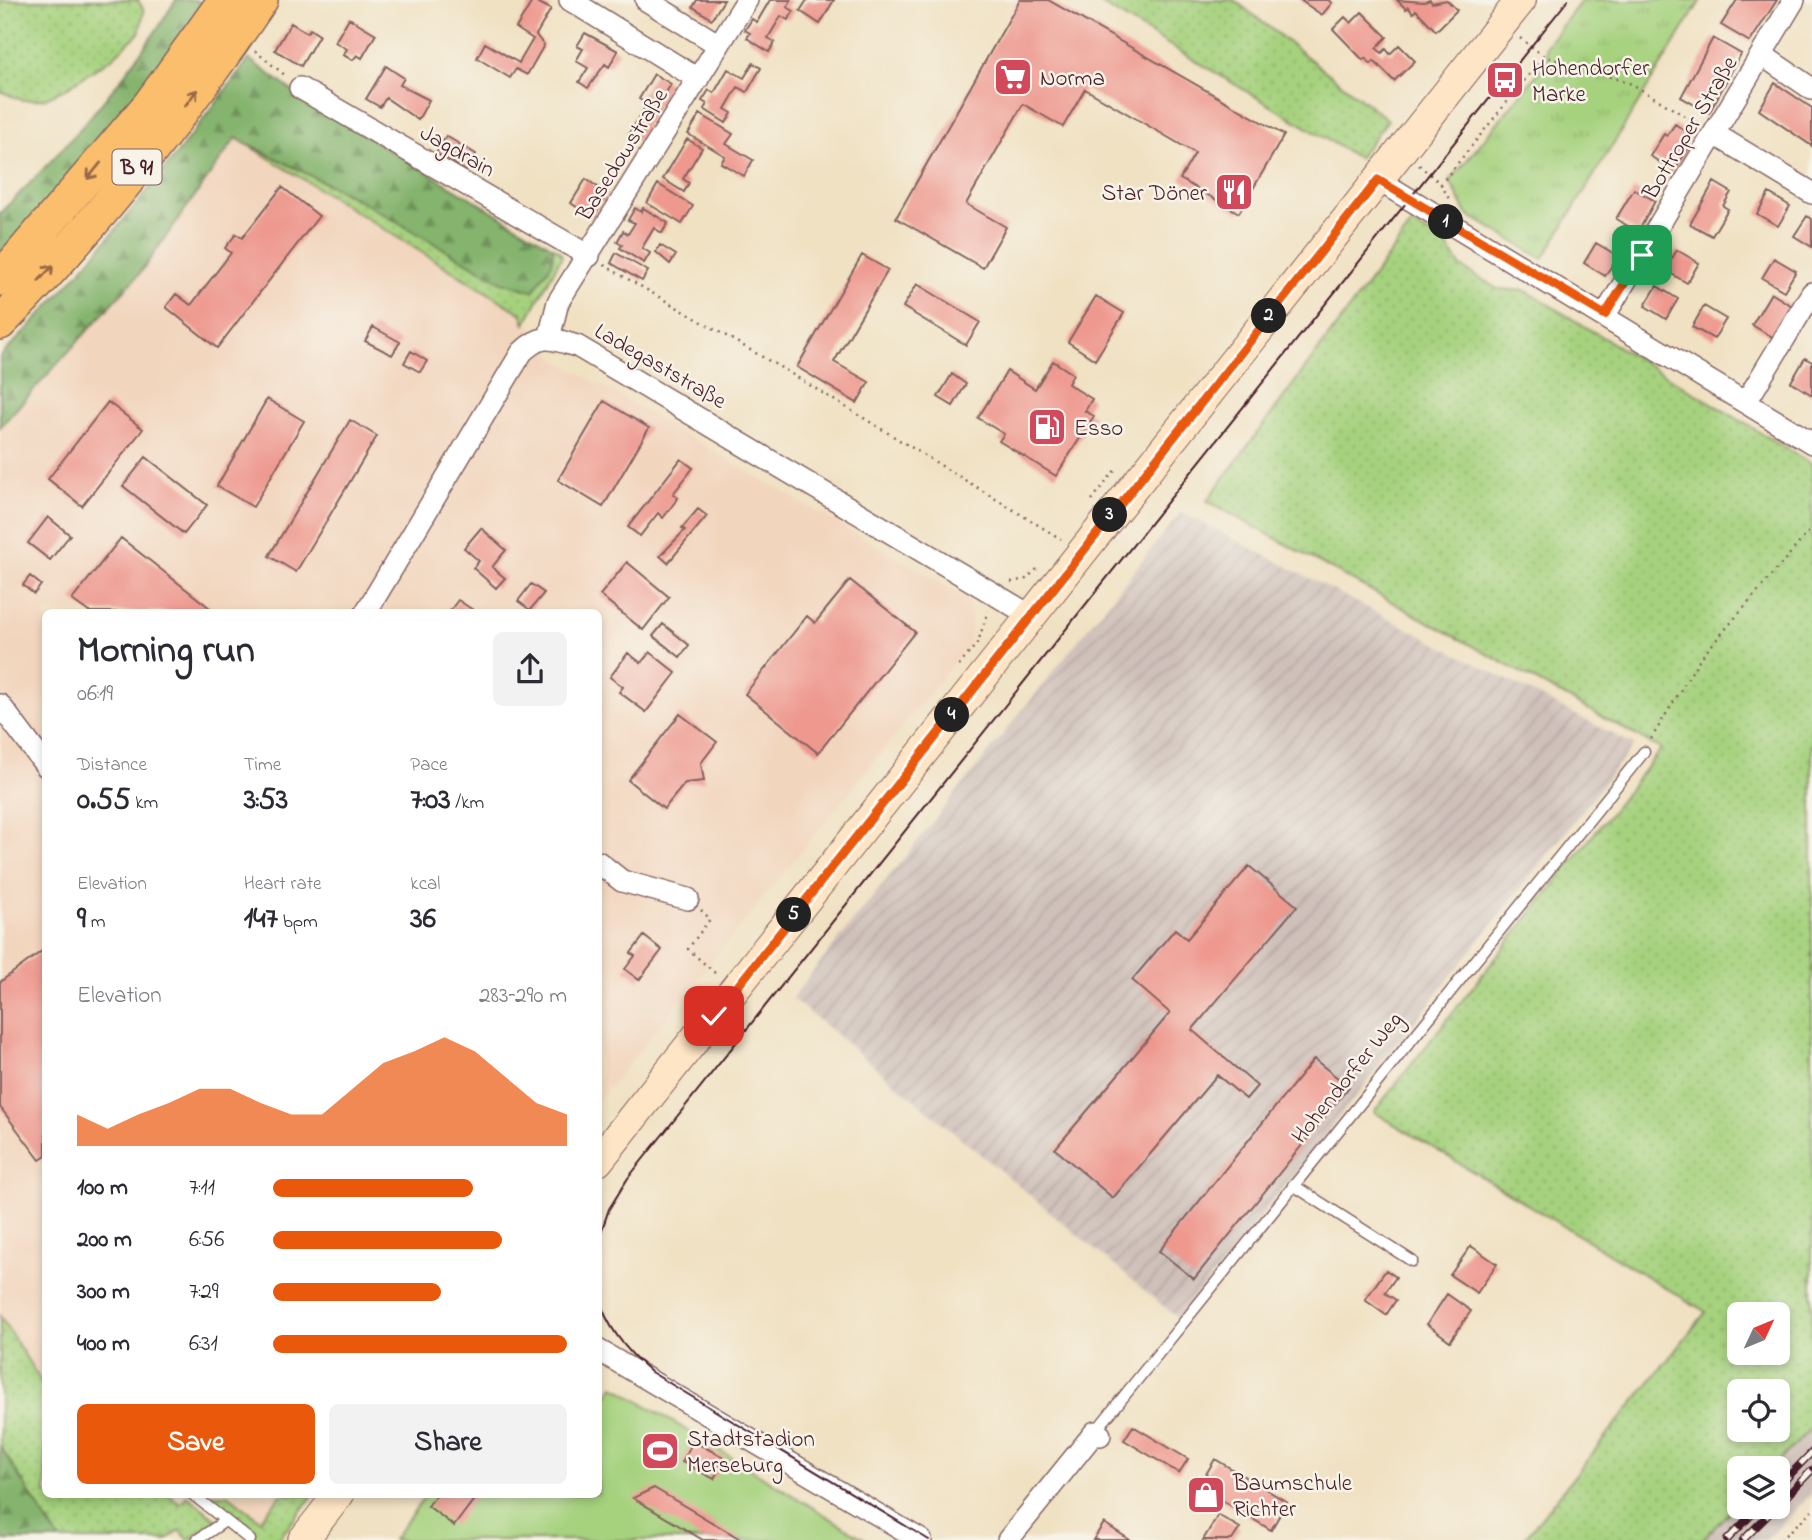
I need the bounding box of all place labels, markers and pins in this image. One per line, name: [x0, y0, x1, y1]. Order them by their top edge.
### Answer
place label: Hohendorfer Marke: [1532, 53, 1650, 112]
supermarket icon: Norma: [992, 56, 1034, 98]
bus stop icon: Hohendorfer Marke: [1484, 59, 1526, 101]
place label: Norma: [1040, 63, 1105, 96]
restaurant icon: Star Döner: [1213, 171, 1255, 213]
place label: Star Döner: [1102, 178, 1208, 211]
pin: 1: [1428, 204, 1464, 240]
pin: [1612, 225, 1672, 285]
pin: 2: [1252, 298, 1286, 334]
fuel station icon: Esso: [1026, 406, 1068, 448]
place label: Esso: [1074, 413, 1123, 446]
pin: 3: [1092, 498, 1128, 532]
pin: 4: [934, 698, 970, 732]
pin: 5: [776, 898, 812, 932]
pin: [684, 986, 744, 1046]
place label: Stadtstadion Merseburg: [687, 1424, 815, 1484]
sports icon: Stadtstadion Merseburg: [639, 1430, 681, 1472]
place label: Baumschule Richter: [1232, 1468, 1353, 1527]
shop icon: Baumschule Richter: [1185, 1474, 1227, 1516]

